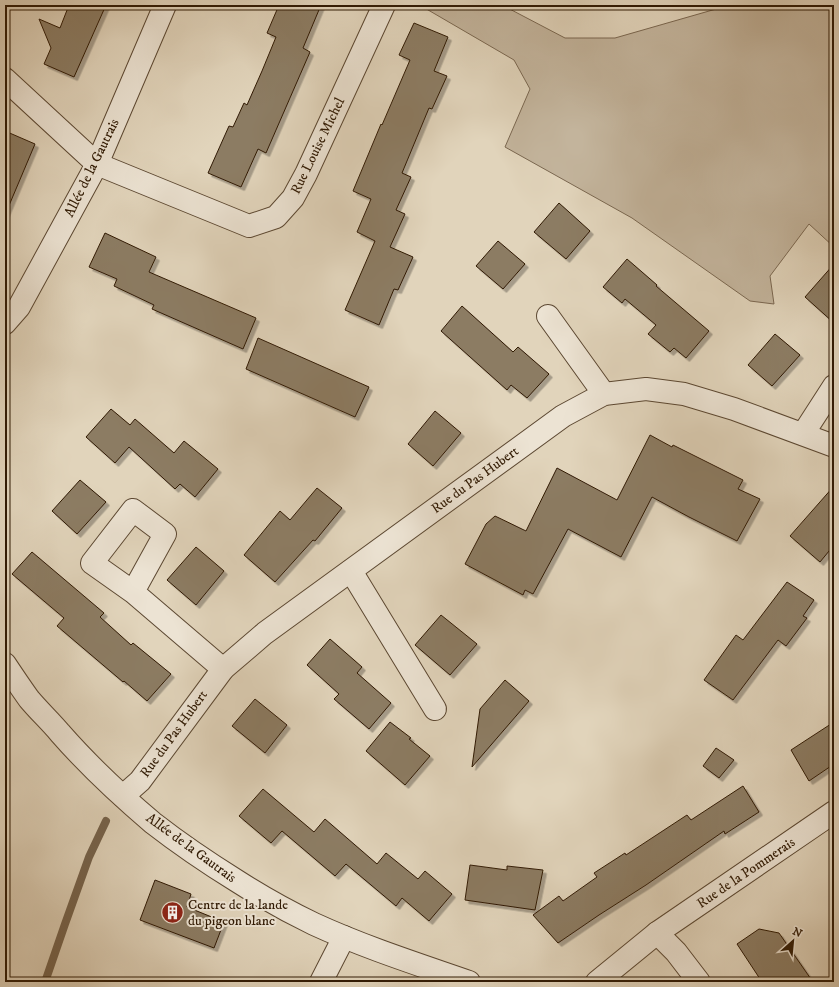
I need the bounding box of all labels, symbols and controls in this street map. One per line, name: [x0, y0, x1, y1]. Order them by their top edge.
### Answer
street label: Rue Louise Michel: [287, 94, 350, 197]
street label: Allée de la Gautrais: [60, 116, 124, 220]
street label: Rue du Pas Hubert: [428, 442, 523, 518]
street label: Rue du Pas Hubert: [136, 686, 212, 781]
street label: Allée de la Gautrais: [142, 809, 240, 887]
street label: Rue de la Pommerais: [693, 833, 799, 913]
place label: Centre de la lande du pigeon blanc: [188, 896, 288, 930]
building icon: Centre de la lande du pigeon blanc: [159, 900, 185, 926]
north arrow: [773, 921, 813, 961]
text: N: [790, 925, 804, 941]

